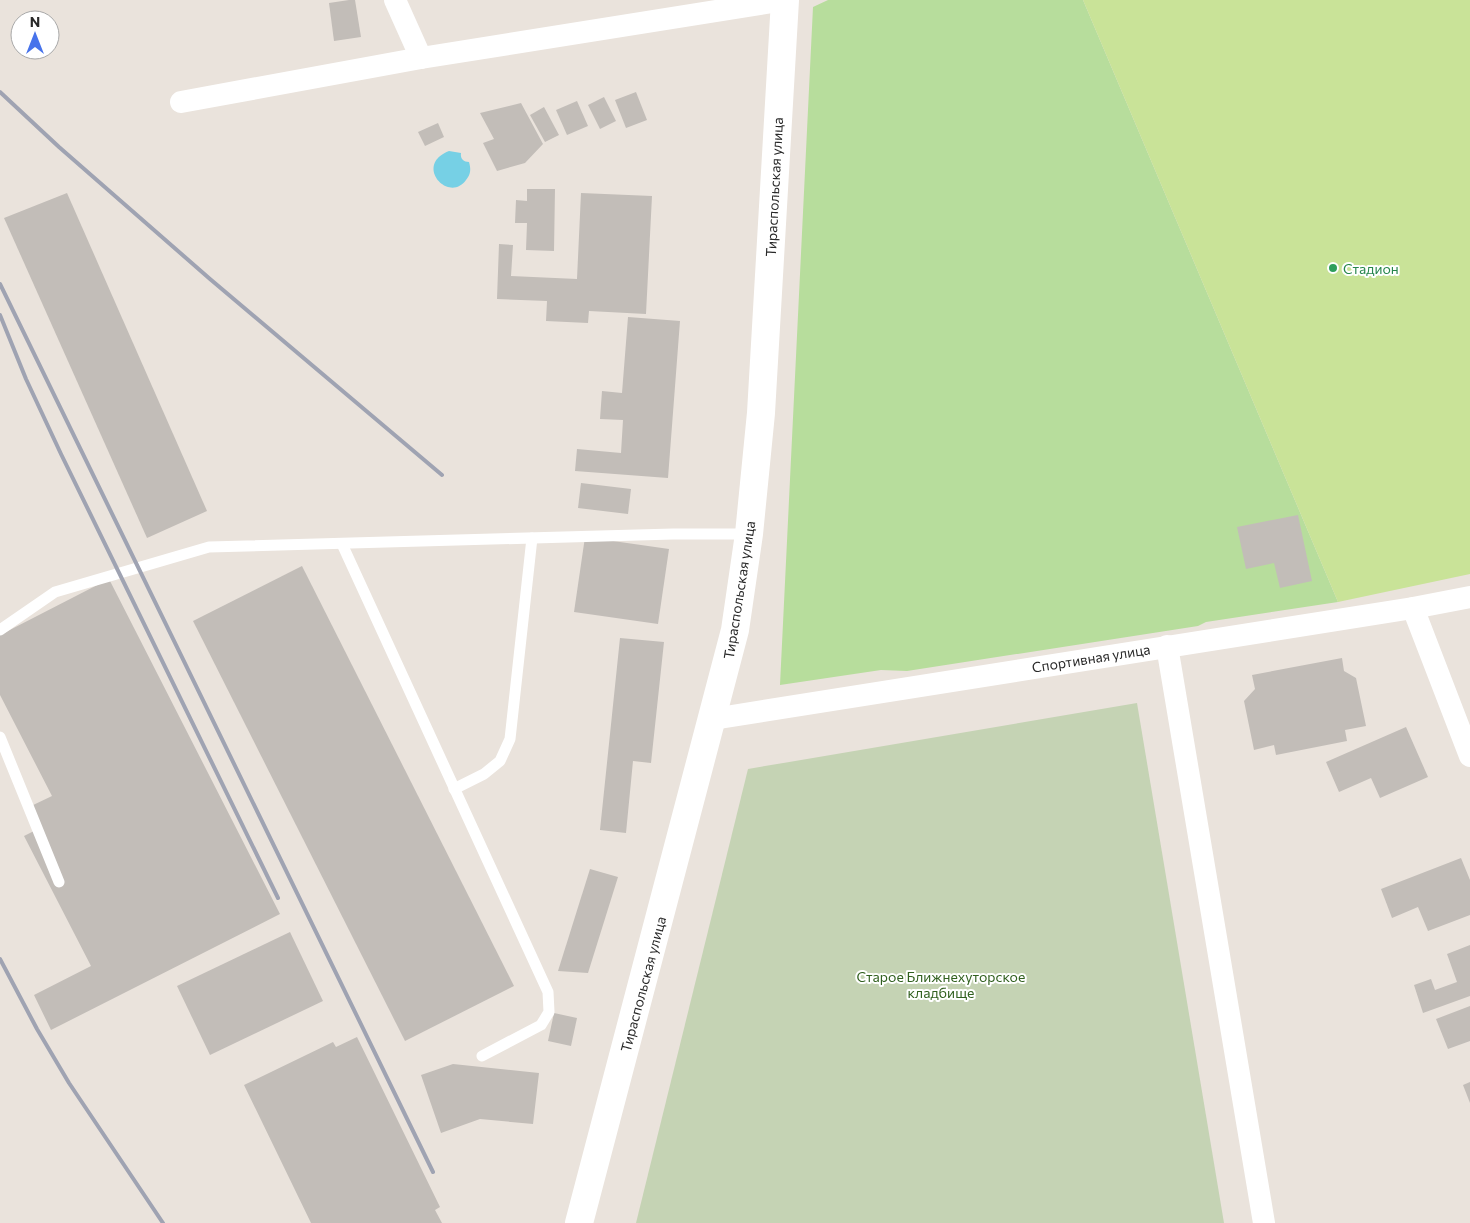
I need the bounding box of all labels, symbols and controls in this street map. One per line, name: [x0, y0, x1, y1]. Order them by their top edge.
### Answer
north arrow: [10, 10, 60, 60]
text: N: [30, 13, 40, 30]
street label: Тираспольская улица: [762, 117, 786, 257]
place label: Стадион: [1343, 260, 1399, 277]
marker: Стадион: [1327, 262, 1339, 274]
street label: Тираспольская улица: [720, 520, 758, 660]
street label: Спортивная улица: [1031, 640, 1151, 676]
street label: Тираспольская улица: [617, 914, 669, 1054]
park label: Старое Ближнехуторское кладбище: [857, 968, 1025, 1001]

